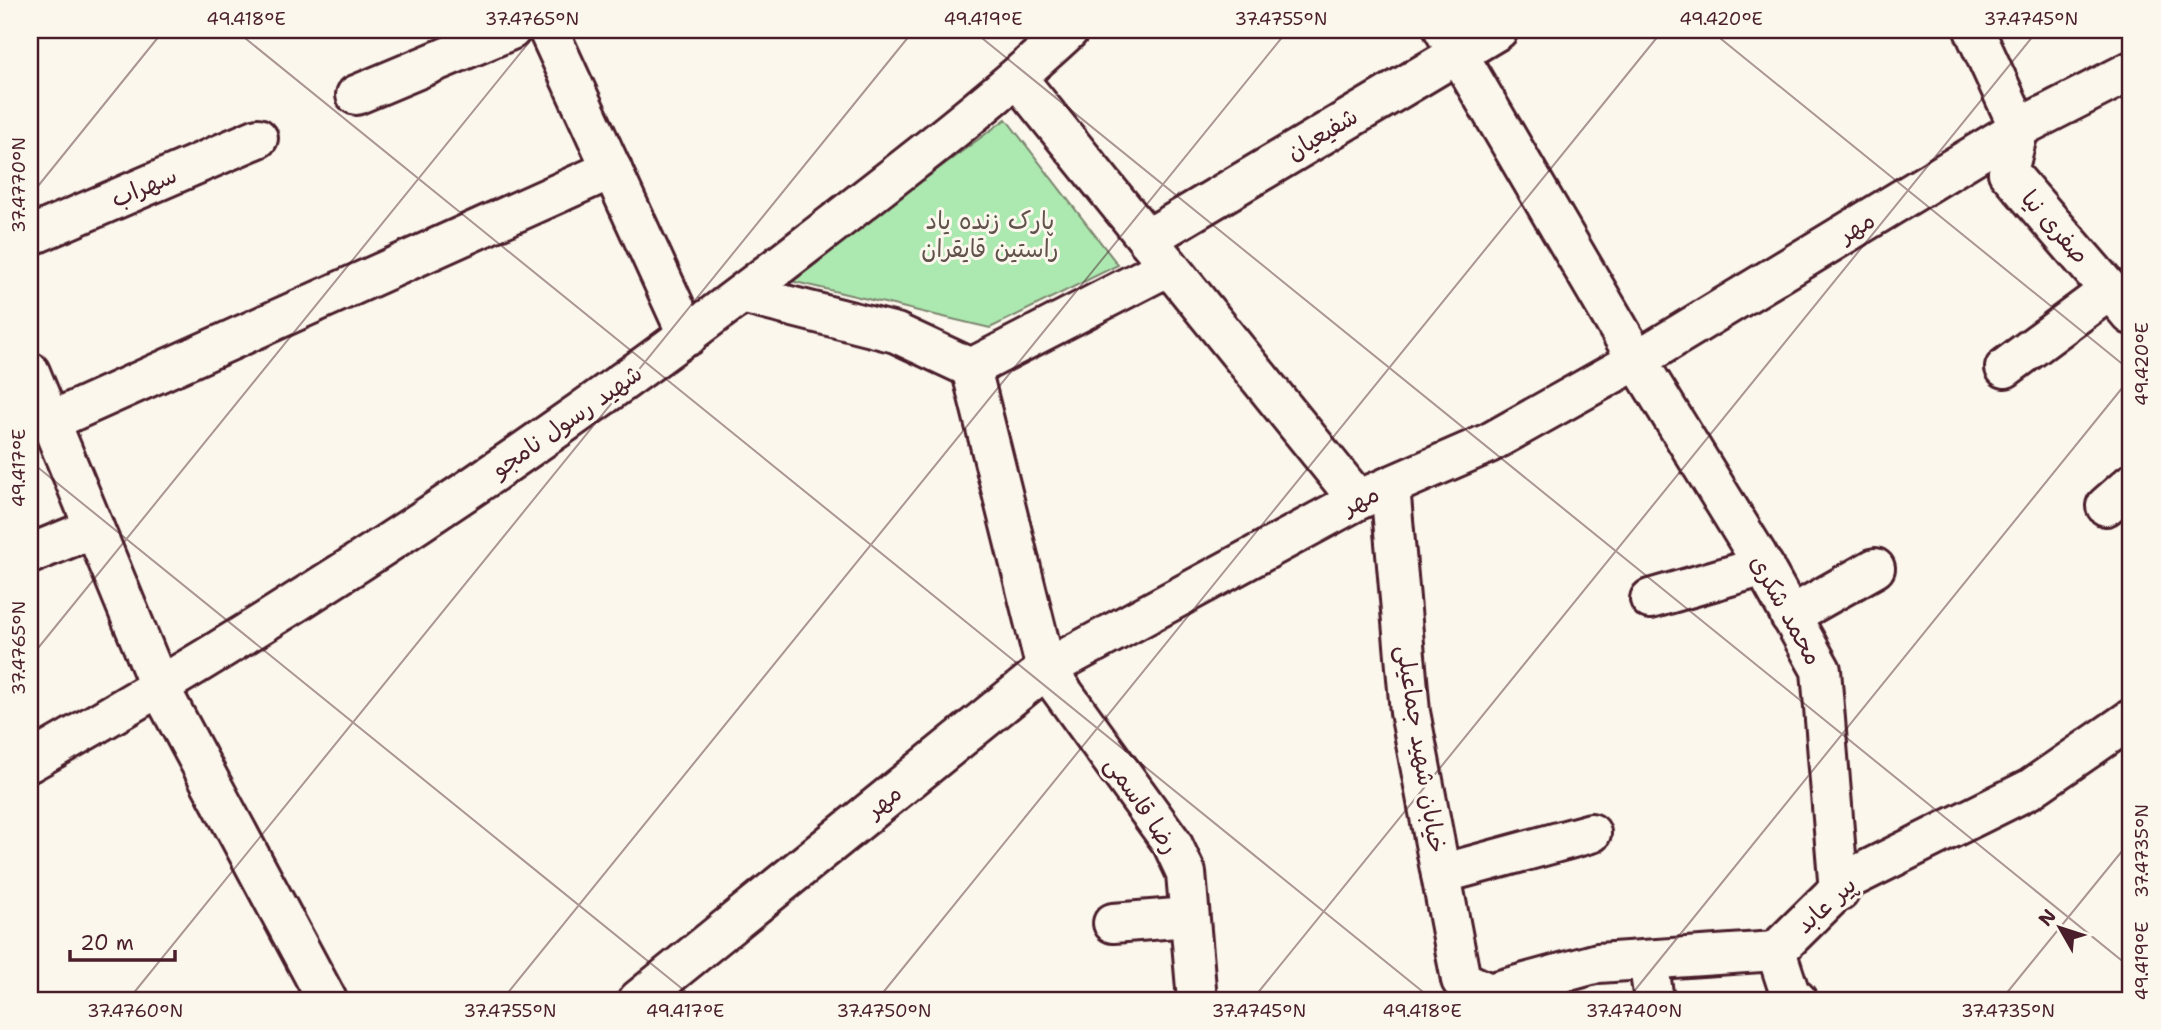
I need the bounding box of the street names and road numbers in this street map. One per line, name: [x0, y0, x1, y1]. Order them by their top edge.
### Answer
street label: شفیعیان: [1280, 100, 1364, 168]
street label: سهراب: [106, 159, 182, 215]
street label: صفری نیا: [2014, 183, 2096, 271]
street label: مهر: [1831, 204, 1881, 251]
street label: شهید رسول نامجو: [484, 357, 649, 486]
street label: مهر: [1336, 478, 1384, 523]
street label: محمد شکری: [1743, 549, 1829, 671]
street label: خیابان شهید جماعیلی: [1389, 643, 1453, 855]
street label: رضا قاسمی: [1098, 750, 1186, 860]
street label: مهر: [858, 777, 908, 826]
street label: پیر عابد: [1789, 869, 1863, 941]

